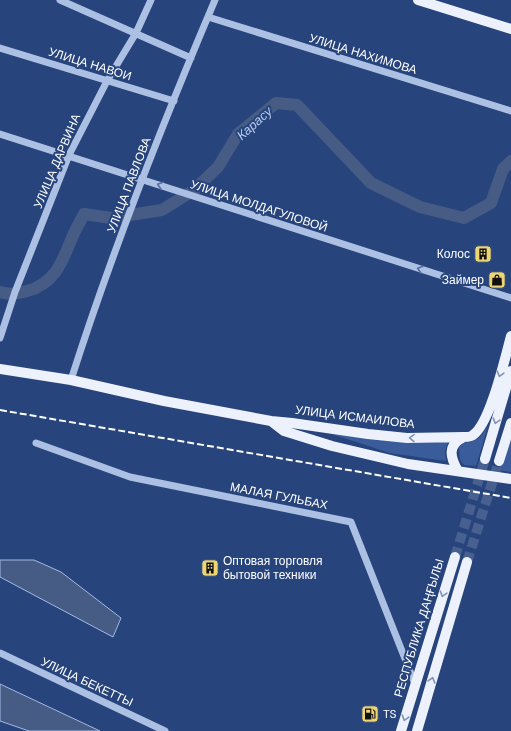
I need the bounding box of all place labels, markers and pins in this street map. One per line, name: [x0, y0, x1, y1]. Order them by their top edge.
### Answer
building icon: Колос: [473, 244, 493, 264]
place label: Колос: [437, 246, 470, 262]
shop icon: Займер: [487, 270, 507, 290]
place label: Займер: [442, 272, 484, 288]
place label: Оптовая торговля бытовой техники: [223, 553, 323, 583]
building icon: Оптовая торговля бытовой техники: [200, 558, 220, 578]
fuel station icon: TS: [360, 704, 380, 724]
place label: TS: [383, 706, 397, 722]

